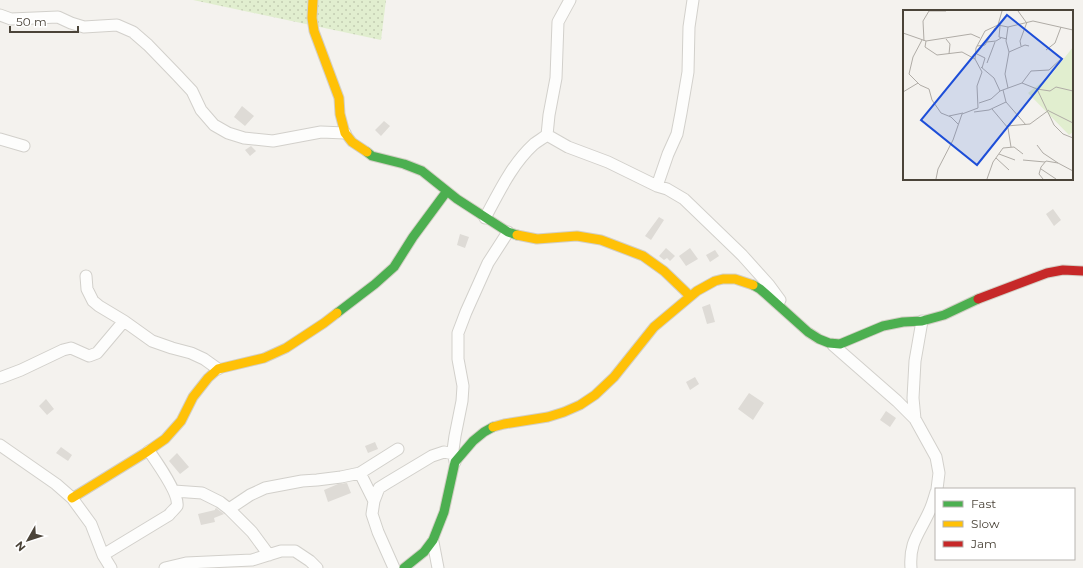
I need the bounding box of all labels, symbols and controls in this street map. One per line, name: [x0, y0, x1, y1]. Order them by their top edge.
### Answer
scale bar: [10, 8, 78, 34]
inset map: [903, 10, 1073, 180]
text: 50 m: [16, 14, 47, 29]
legend: [935, 488, 1075, 560]
text: Fast: [971, 496, 996, 511]
text: Slow: [971, 516, 1000, 531]
north arrow: [8, 520, 48, 560]
text: Jam: [970, 536, 997, 551]
text: N: [12, 538, 28, 554]

